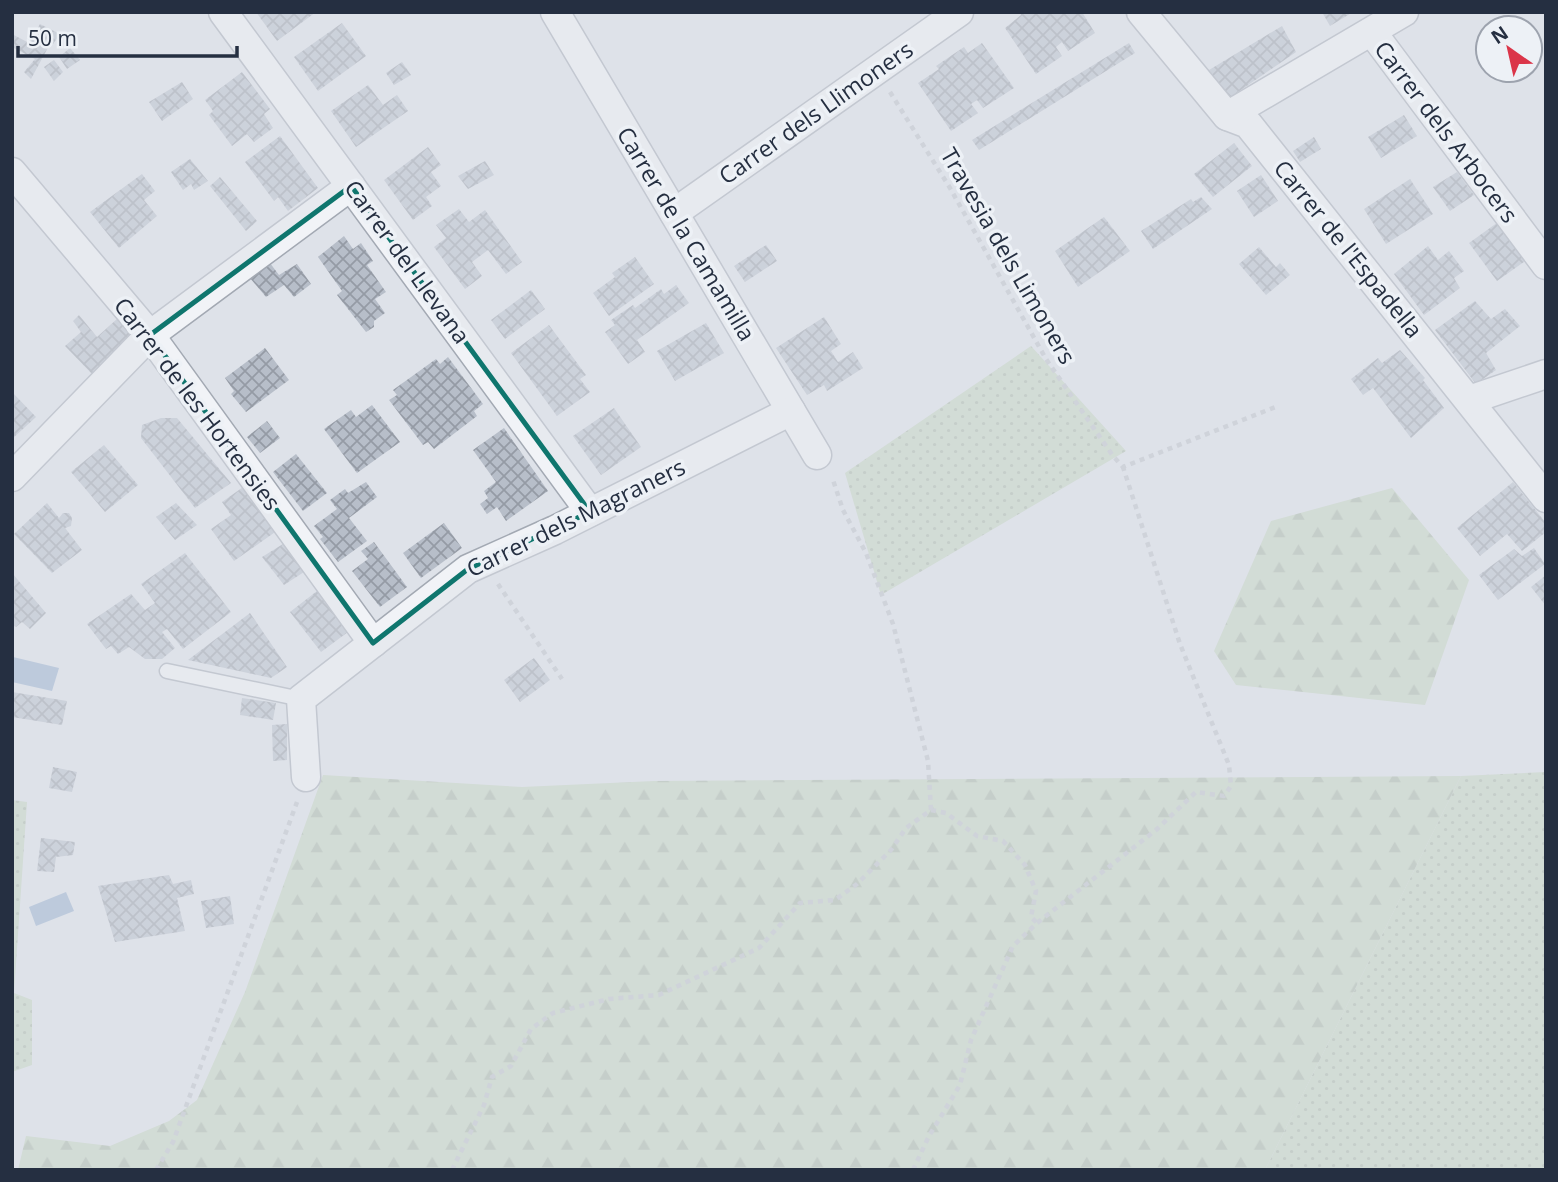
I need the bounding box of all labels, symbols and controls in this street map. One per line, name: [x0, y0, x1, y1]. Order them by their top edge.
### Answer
scale bar: [18, 14, 236, 58]
north arrow: [1474, 14, 1544, 84]
text: N: [1486, 20, 1513, 50]
text: 50 m: [28, 24, 77, 52]
street label: Carrer dels Llimoners: [712, 33, 919, 191]
street label: Carrer dels Arbocers: [1368, 34, 1526, 229]
street label: Carrer de la Camamilla: [610, 120, 764, 347]
street label: Travesia dels Limoners: [934, 141, 1084, 370]
street label: Carrer de l'Espadella: [1267, 153, 1430, 344]
street label: Carrer del Llevana: [338, 173, 478, 350]
street label: Carrer de les Hortensies: [107, 290, 289, 516]
street label: Carrer dels Magraners: [461, 450, 690, 584]

